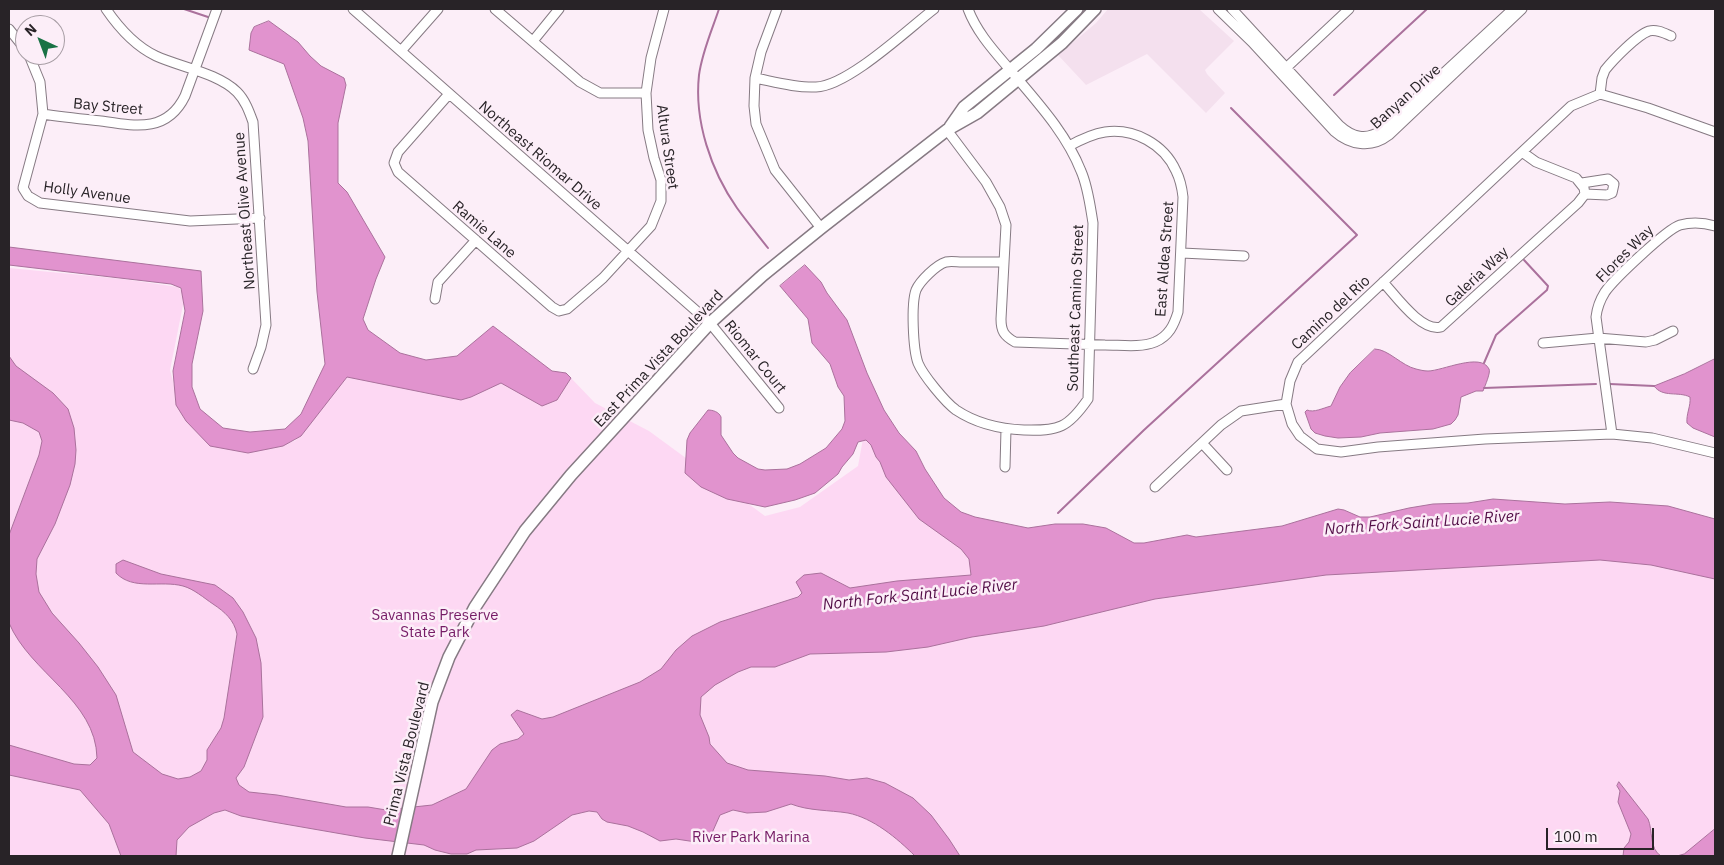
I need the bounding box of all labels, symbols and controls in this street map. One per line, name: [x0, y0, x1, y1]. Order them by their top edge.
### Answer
north arrow: [15, 15, 65, 65]
text: N: [21, 20, 40, 40]
street label: Banyan Drive: [1367, 61, 1445, 133]
street label: Bay Street: [72, 95, 144, 119]
street label: Northeast Riomar Drive: [475, 98, 605, 214]
street label: Altura Street: [652, 103, 682, 191]
street label: Northeast Olive Avenue: [231, 131, 259, 291]
street label: Holly Avenue: [42, 178, 132, 208]
street label: Ramie Lane: [449, 198, 519, 262]
street label: East Aldea Street: [1152, 200, 1178, 318]
street label: Flores Way: [1592, 221, 1658, 287]
street label: Southeast Camino Street: [1064, 224, 1088, 392]
street label: Galeria Way: [1442, 243, 1512, 311]
street label: Camino del Rio: [1288, 272, 1374, 354]
street label: East Prima Vista Boulevard: [591, 287, 727, 431]
street label: Riomar Court: [720, 317, 790, 397]
water label: North Fork Saint Lucie River: [1324, 507, 1520, 539]
water label: North Fork Saint Lucie River: [822, 575, 1018, 615]
park label: Savannas Preserve State Park: [371, 607, 499, 642]
street label: Prima Vista Boulevard: [380, 680, 434, 828]
scale bar: [1549, 818, 1656, 850]
text: 100 m: [1554, 827, 1598, 846]
park label: River Park Marina: [692, 829, 810, 847]

